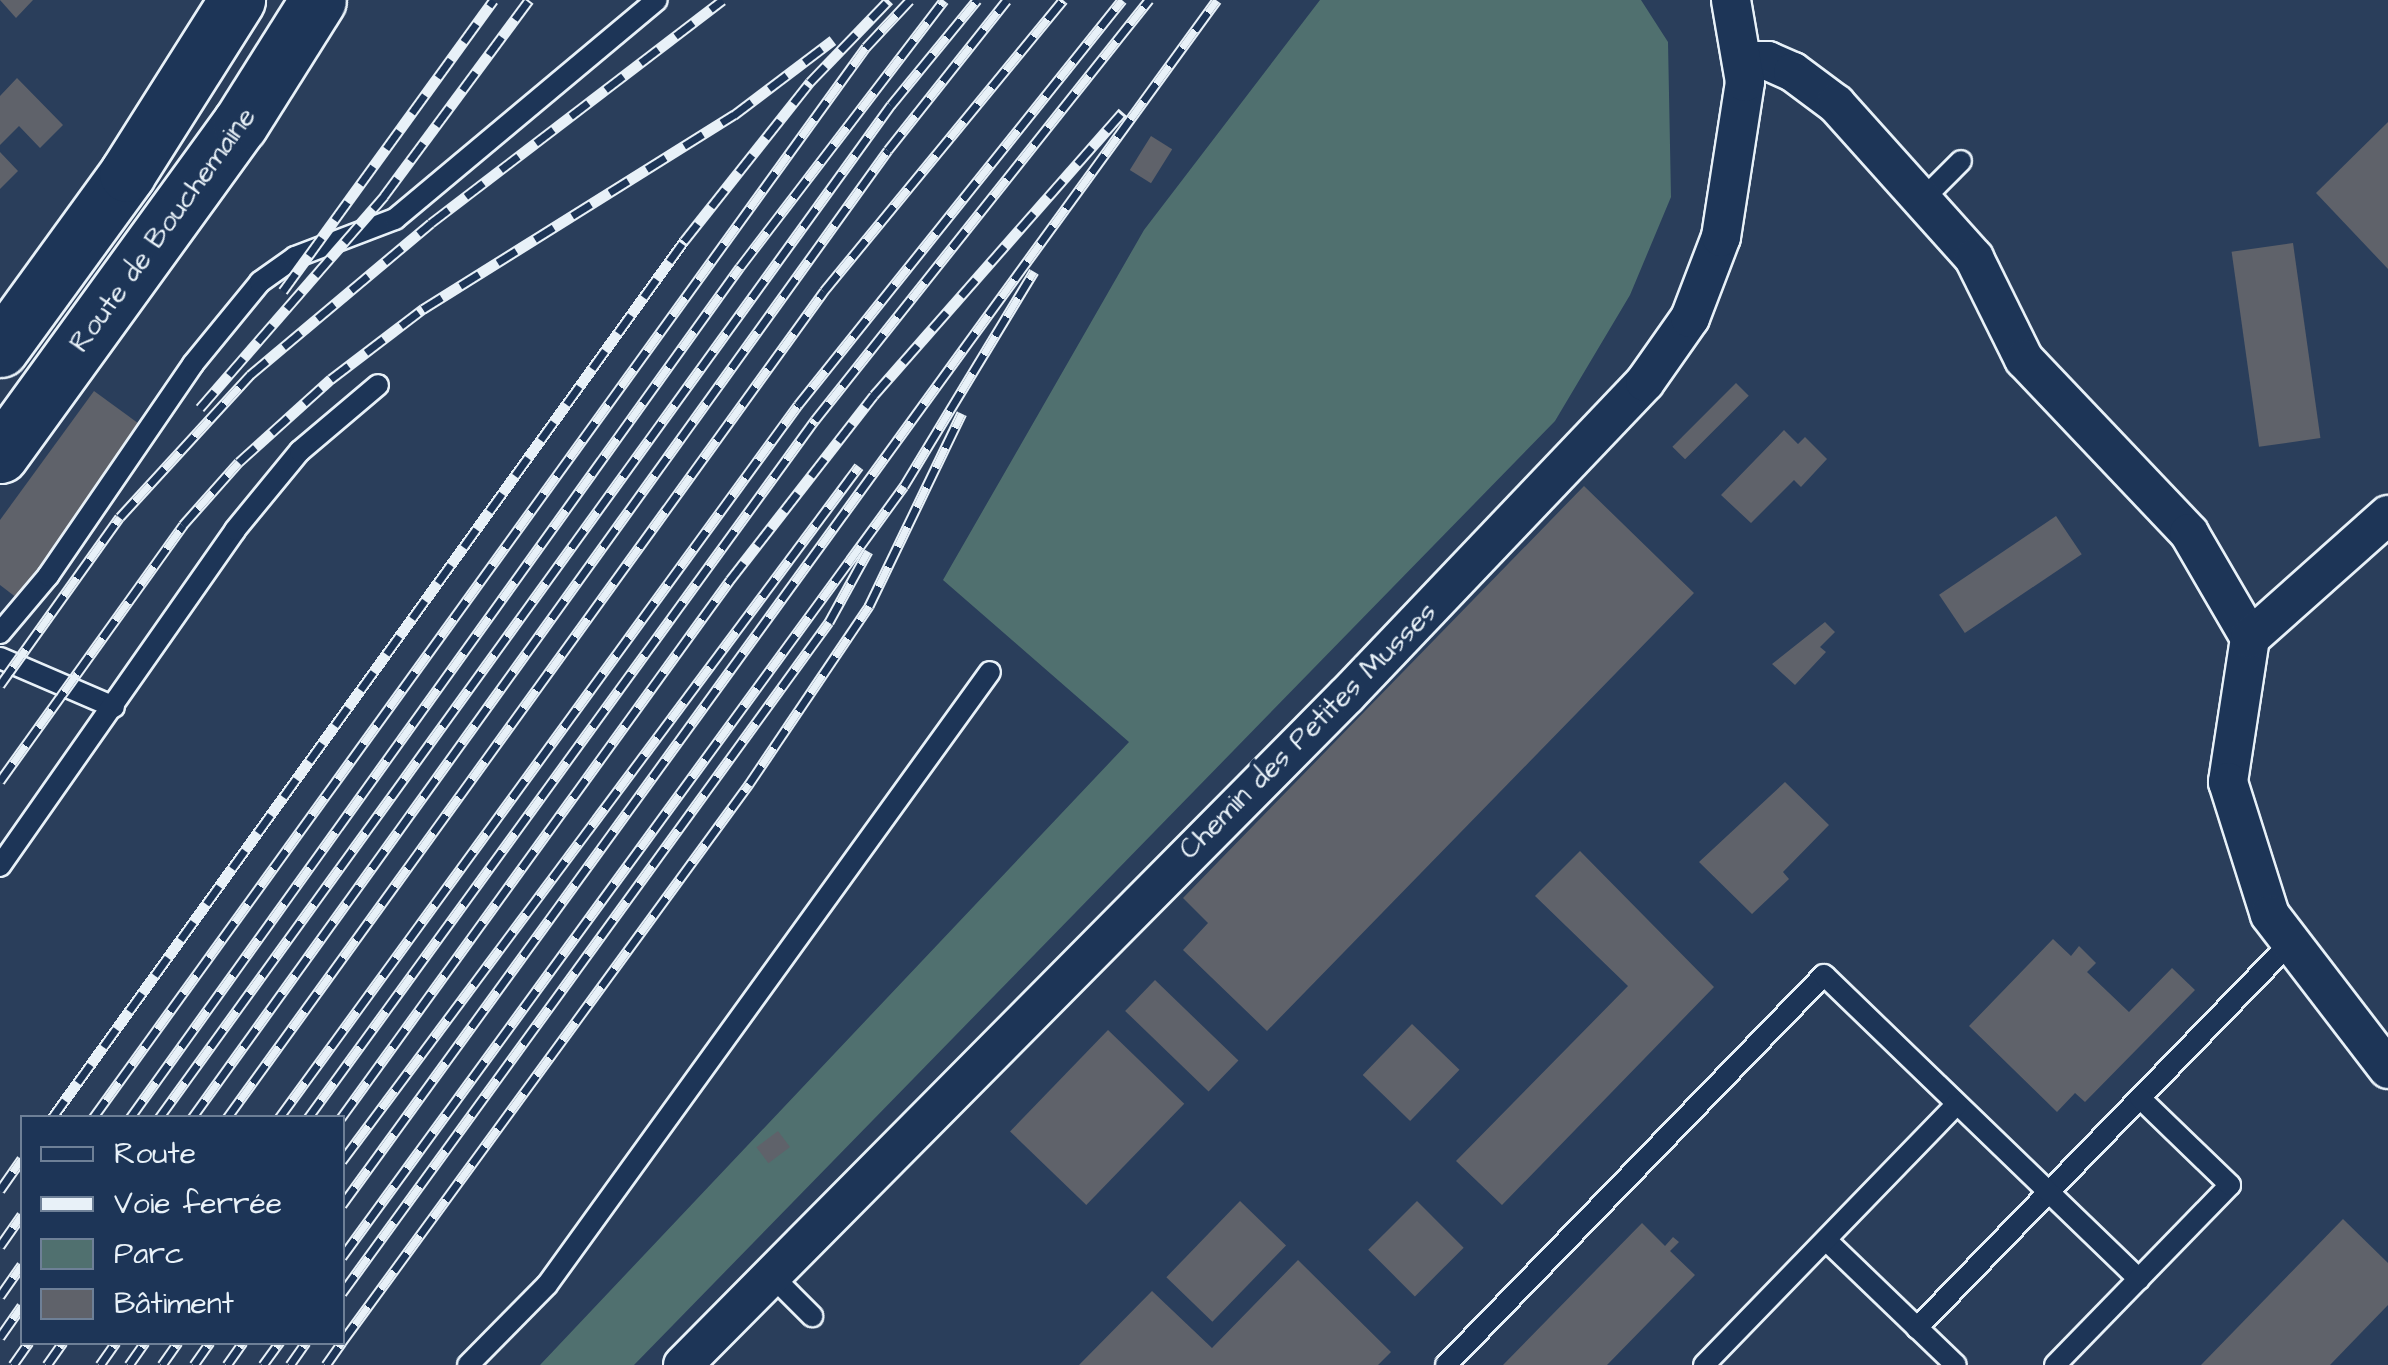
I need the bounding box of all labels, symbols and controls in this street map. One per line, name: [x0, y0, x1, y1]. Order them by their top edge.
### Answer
street label: Route de Bouchemaine: [63, 101, 263, 359]
street label: Chemin des Petites Musses: [1172, 595, 1444, 867]
legend: [20, 1115, 345, 1345]
text: Route: [114, 1133, 196, 1175]
text: Voie ferrée: [114, 1183, 282, 1225]
text: Parc: [114, 1233, 184, 1275]
text: Bâtiment: [114, 1283, 234, 1325]

